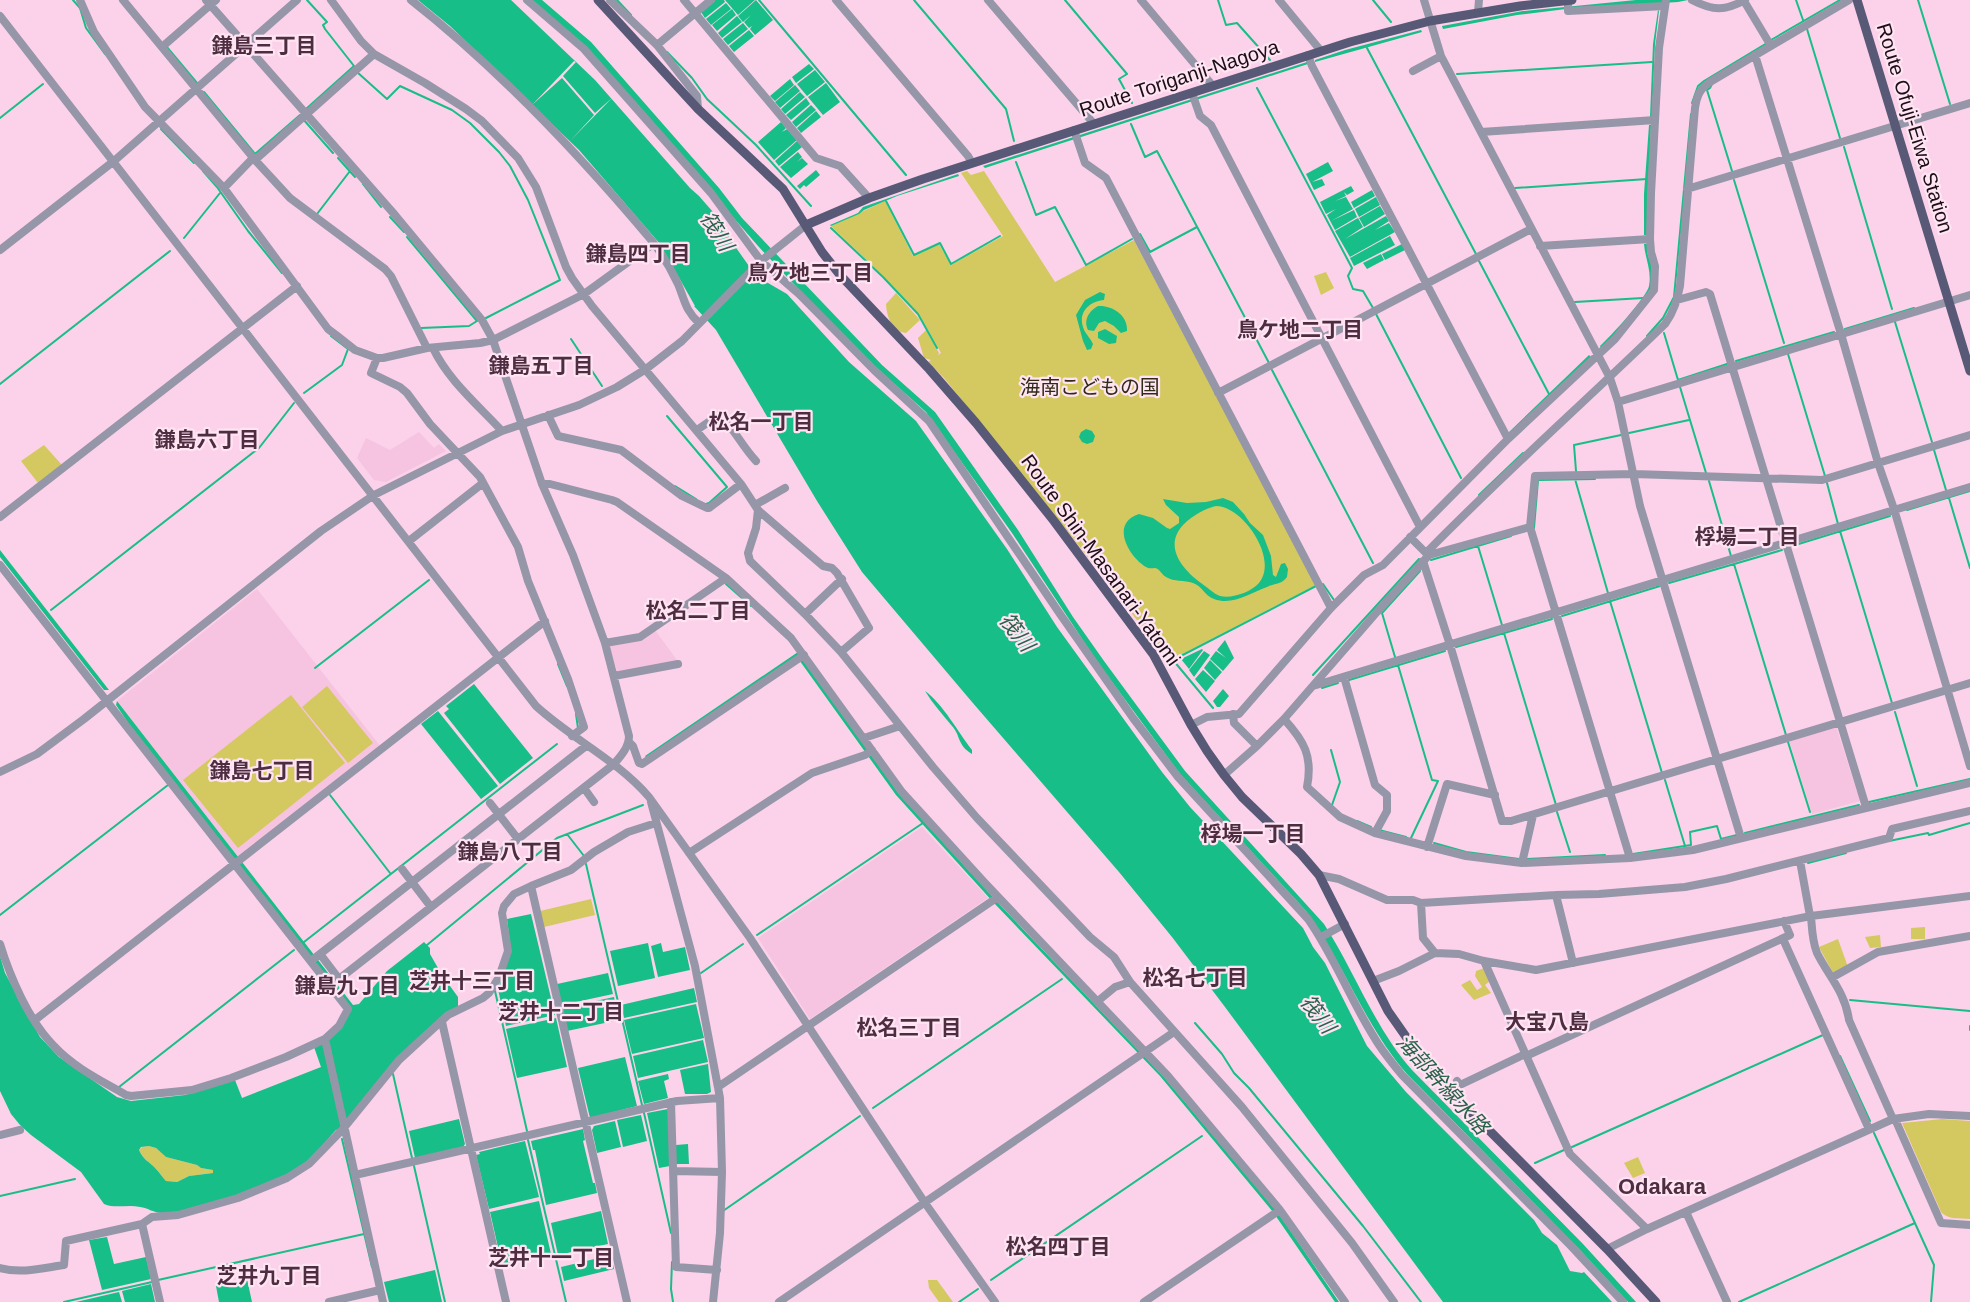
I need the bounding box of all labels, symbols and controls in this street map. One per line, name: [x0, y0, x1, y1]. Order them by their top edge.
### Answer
street label: Route Ofuji-Eiwa Station: [1873, 21, 1957, 235]
district label: 鎌島三丁目: [212, 34, 317, 57]
street label: Route Toriganji-Nagoya: [1076, 35, 1282, 121]
water label: 筏川: [696, 207, 739, 257]
district label: 鎌島四丁目: [586, 242, 691, 265]
district label: 鳥ケ地三丁目: [747, 261, 873, 284]
district label: 鳥ケ地二丁目: [1237, 318, 1363, 341]
district label: 鎌島五丁目: [489, 354, 594, 377]
park label: 海南こどもの国: [1020, 376, 1160, 398]
district label: 松名一丁目: [709, 410, 814, 433]
district label: 鎌島六丁目: [155, 428, 260, 451]
street label: Route Shin-Masanari-Yatomi: [1017, 450, 1185, 670]
district label: 桴場二丁目: [1695, 525, 1800, 548]
district label: 松名二丁目: [646, 599, 751, 622]
water label: 筏川: [995, 608, 1040, 657]
district label: 鎌島七丁目: [210, 759, 315, 782]
district label: 桴場一丁目: [1201, 822, 1306, 845]
district label: 鎌島八丁目: [458, 840, 563, 863]
district label: 松名七丁目: [1143, 966, 1248, 989]
district label: 芝井十三丁目: [409, 969, 535, 992]
district label: 鎌島九丁目: [295, 974, 400, 997]
water label: 筏川: [1296, 990, 1341, 1039]
district label: 芝井十二丁目: [498, 1000, 624, 1023]
district label: 大宝八島: [1505, 1010, 1589, 1033]
district label: 松名三丁目: [857, 1016, 962, 1039]
water label: 海部幹線水路: [1392, 1029, 1495, 1140]
district label: Odakara: [1618, 1174, 1707, 1199]
district label: 松名四丁目: [1006, 1235, 1111, 1258]
district label: 芝井十一丁目: [488, 1246, 614, 1269]
district label: 芝井九丁目: [217, 1264, 322, 1287]

